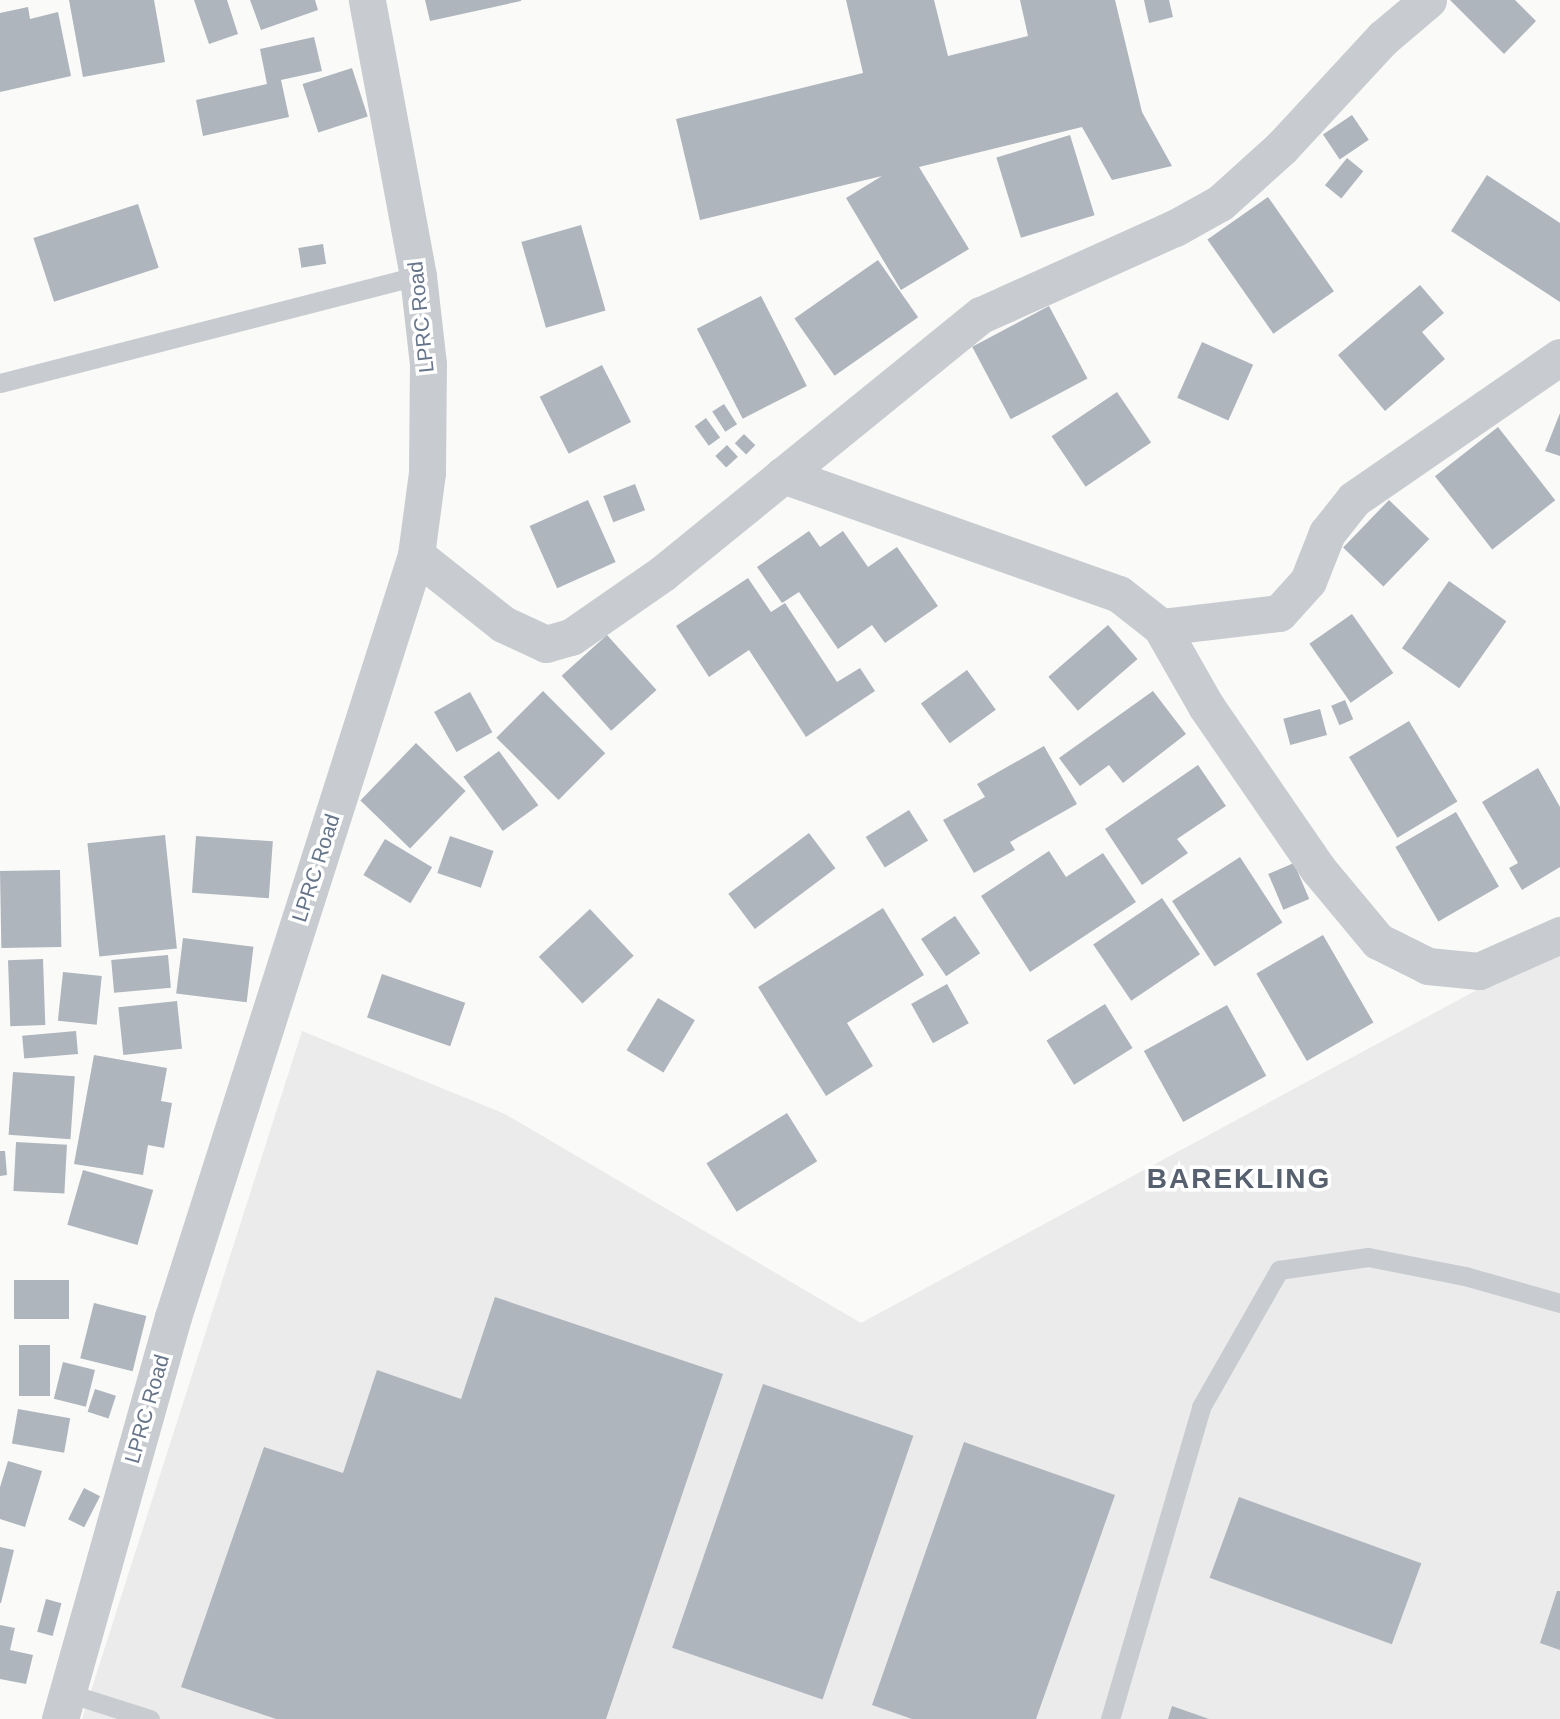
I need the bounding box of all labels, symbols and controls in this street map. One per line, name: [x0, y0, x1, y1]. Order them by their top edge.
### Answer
street label: LPRC Road: [403, 260, 439, 374]
street label: LPRC Road: [287, 811, 345, 925]
district label: BAREKLING: [1148, 1162, 1330, 1196]
street label: LPRC Road: [119, 1352, 175, 1466]

